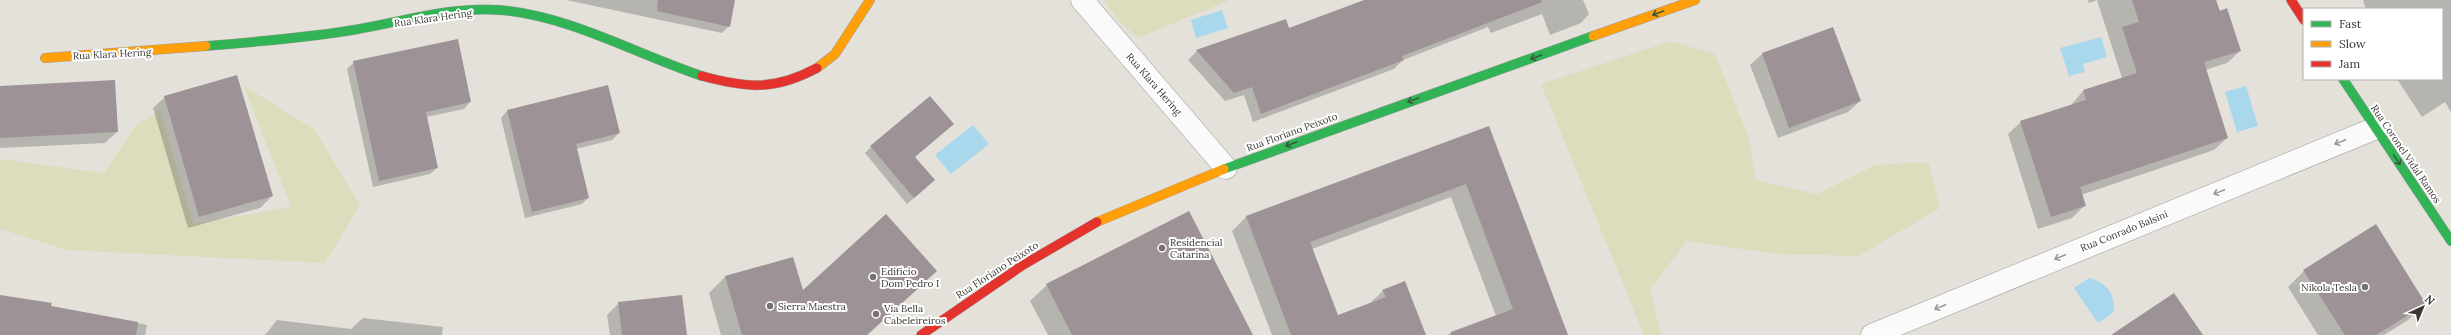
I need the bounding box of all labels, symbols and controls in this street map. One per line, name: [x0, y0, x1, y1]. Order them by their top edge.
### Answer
street label: Rua Klara Hering: [393, 6, 473, 30]
legend: [2303, 8, 2443, 80]
one-way arrow: [1652, 10, 1665, 17]
text: Fast: [2339, 16, 2362, 31]
text: Slow: [2339, 36, 2366, 51]
street label: Rua Klara Hering: [72, 45, 152, 63]
street label: Rua Klara Hering: [1123, 50, 1185, 118]
one-way arrow: [1530, 53, 1542, 61]
text: Jam: [2338, 56, 2360, 71]
one-way arrow: [1408, 97, 1420, 105]
street label: Rua Coronel Vidal Ramos: [2368, 102, 2444, 206]
street label: Rua Floriano Peixoto: [1245, 109, 1339, 155]
one-way arrow: [2334, 139, 2346, 147]
one-way arrow: [1285, 141, 1297, 149]
one-way arrow: [2393, 154, 2401, 165]
one-way arrow: [2214, 189, 2226, 196]
street label: Rua Conrado Balsini: [2078, 207, 2170, 254]
place label: Residencial Catarina: [1170, 236, 1223, 261]
street label: Rua Floriano Peixoto: [953, 238, 1041, 302]
marker: Residencial Catarina: [1157, 243, 1167, 253]
one-way arrow: [2055, 254, 2067, 262]
place label: Edifício Dom Pedro I: [881, 265, 939, 290]
marker: Edifício Dom Pedro I: [868, 272, 878, 282]
place label: Nikola Tesla: [2301, 281, 2357, 294]
marker: Nikola Tesla: [2360, 282, 2370, 292]
north arrow: [2403, 287, 2443, 327]
text: N: [2422, 292, 2438, 308]
place label: Sierra Maestra: [778, 300, 846, 313]
marker: Sierra Maestra: [765, 301, 775, 311]
place label: Via Bella Cabeleireiros: [883, 302, 946, 327]
one-way arrow: [1935, 304, 1947, 311]
marker: Via Bella Cabeleireiros: [871, 309, 881, 319]

